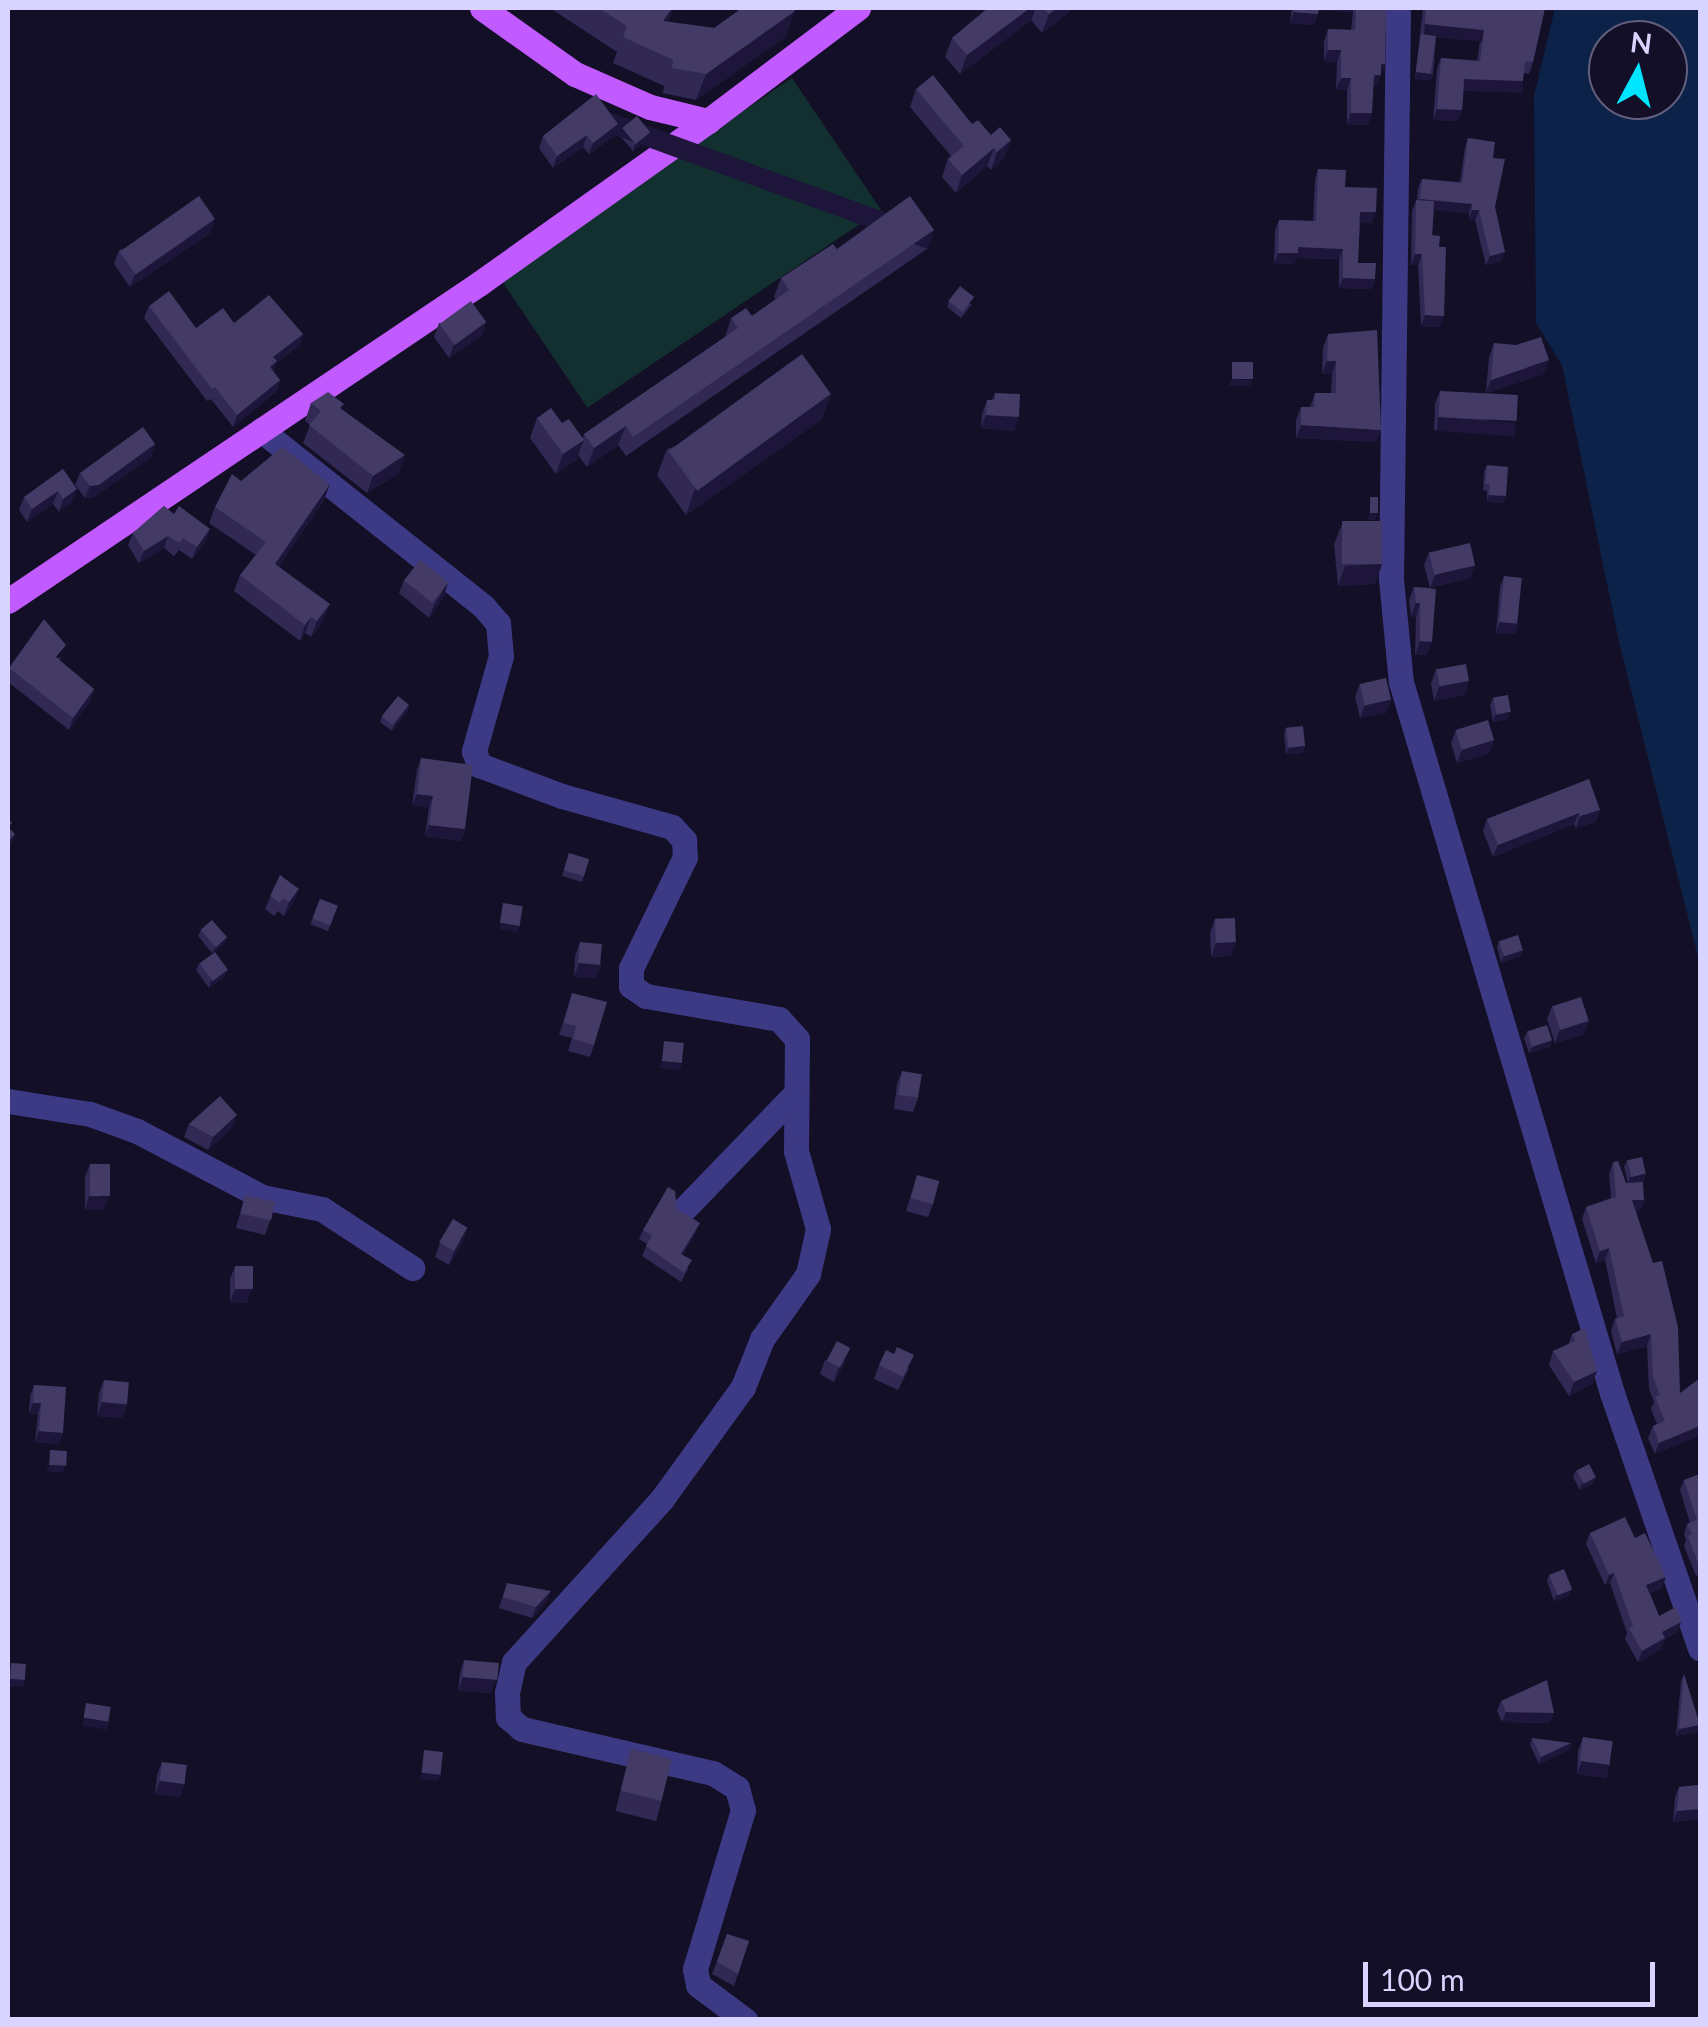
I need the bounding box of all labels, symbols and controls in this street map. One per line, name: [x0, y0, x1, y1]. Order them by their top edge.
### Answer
north arrow: [1588, 20, 1688, 120]
text: N: [1629, 24, 1654, 60]
scale bar: [1368, 1942, 1660, 2004]
text: 100 m: [1380, 1961, 1465, 1997]

